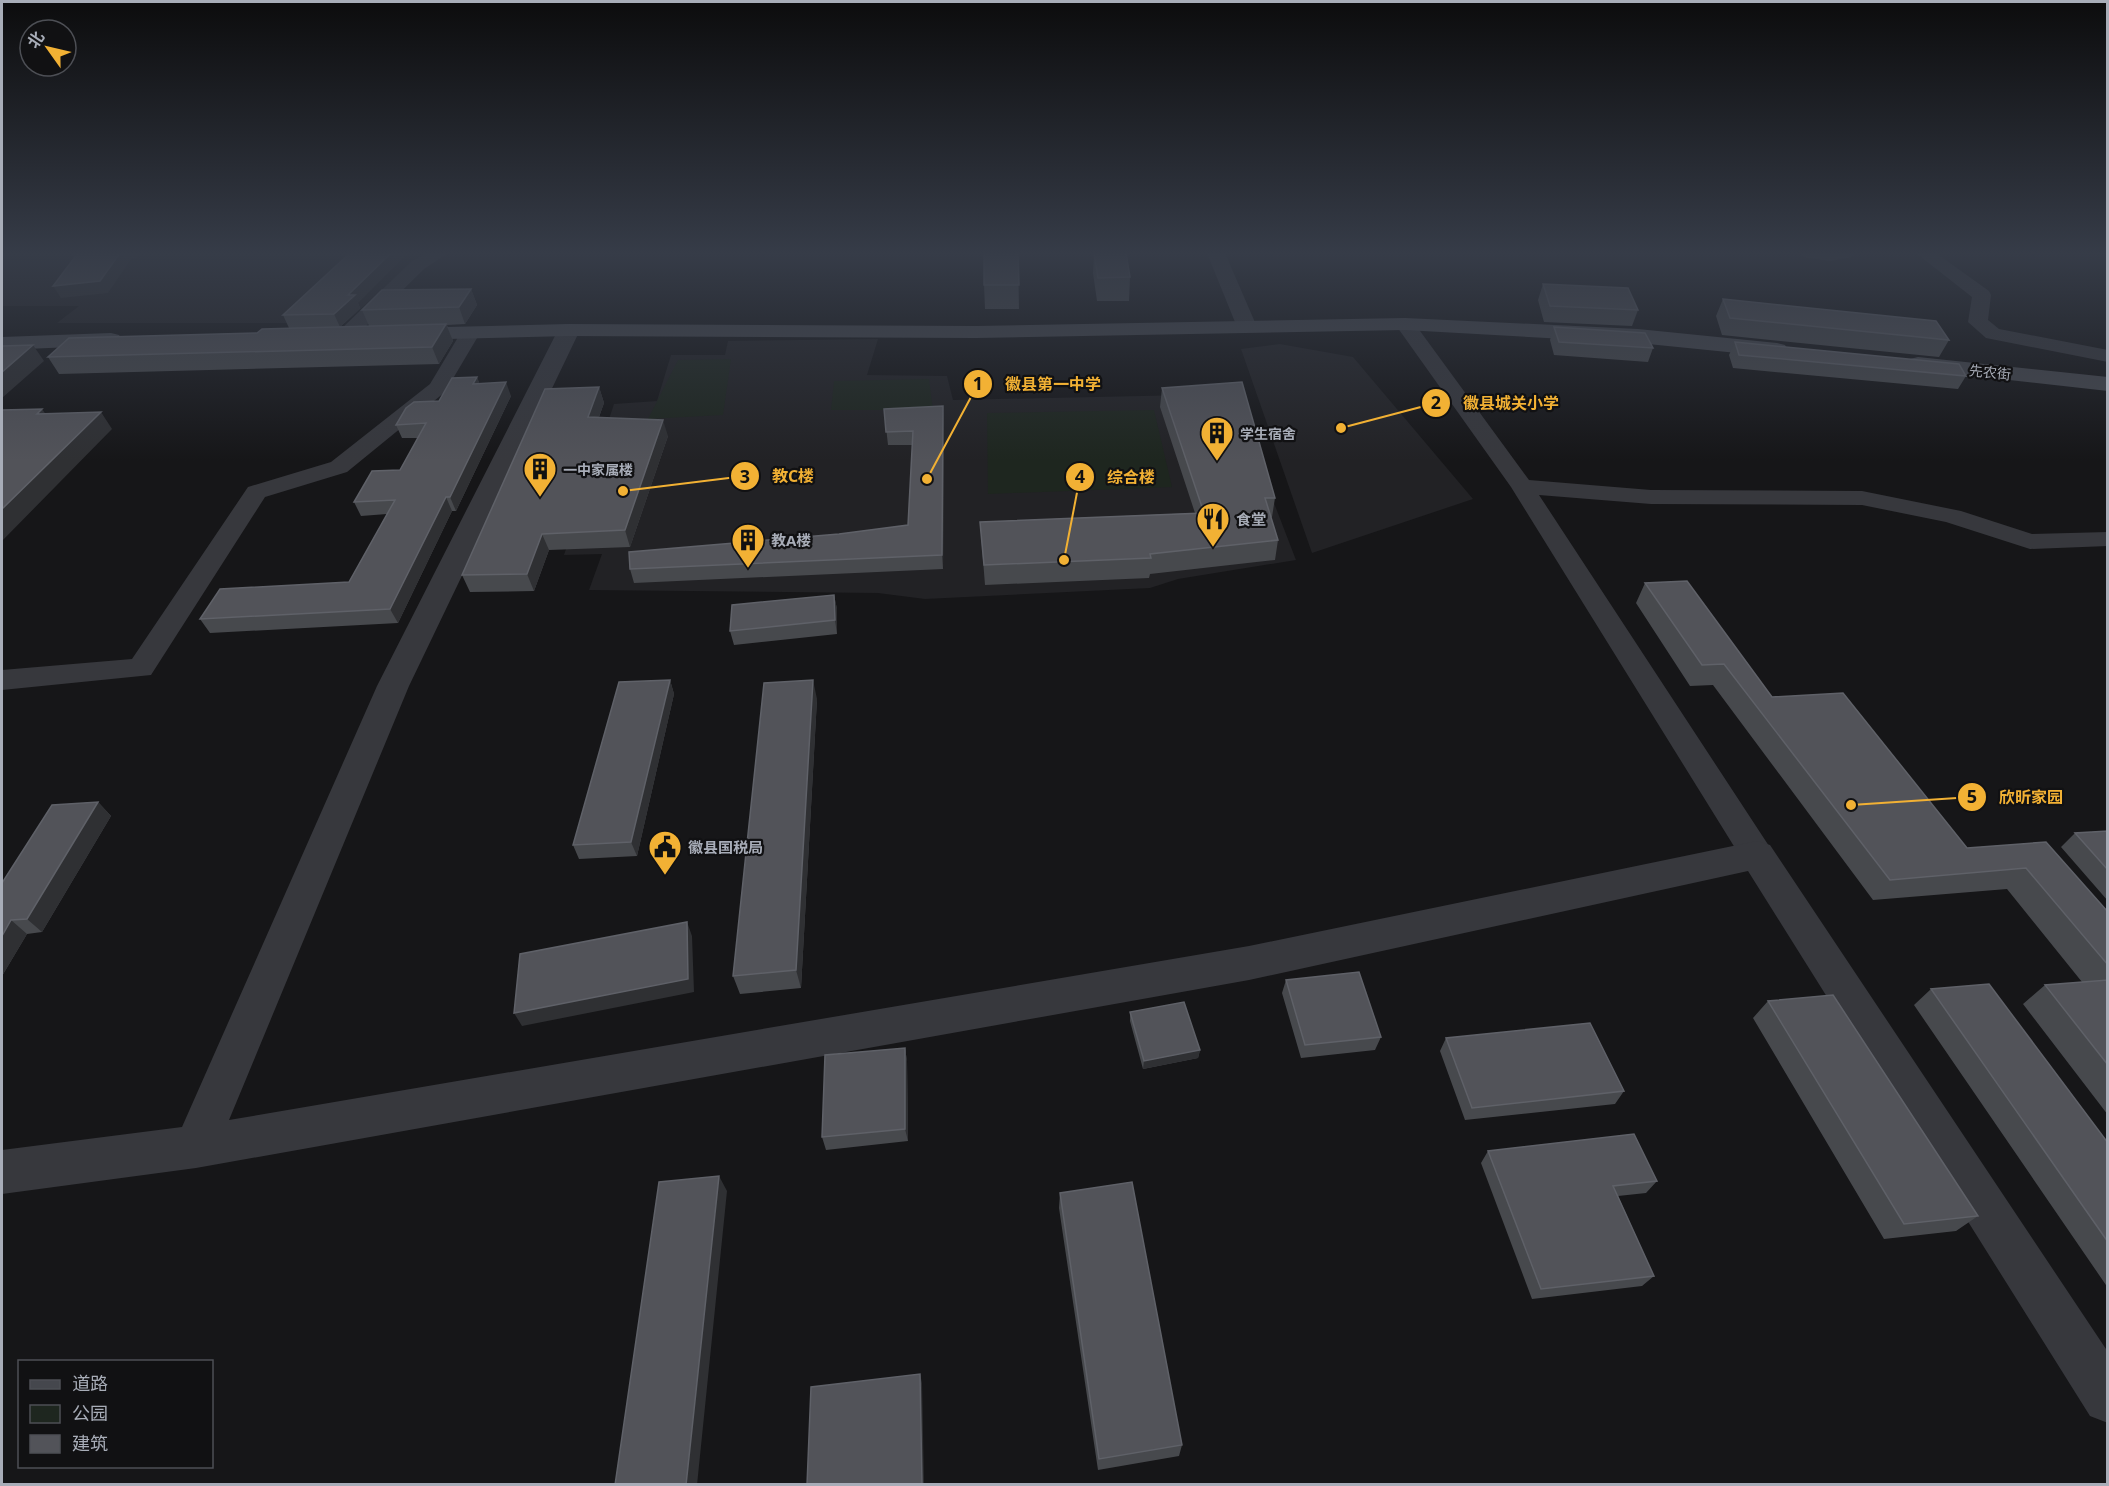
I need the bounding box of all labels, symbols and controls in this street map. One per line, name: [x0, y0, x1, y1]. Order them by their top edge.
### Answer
north arrow: [18, 18, 78, 78]
text: 北: [22, 27, 49, 52]
street label: 先农街: [1968, 360, 2012, 384]
callout: 徽县第一中学: [963, 367, 1113, 401]
text: 1: [973, 371, 983, 395]
text: 徽县第一中学: [1005, 373, 1101, 395]
callout: 徽县城关小学: [1421, 386, 1571, 420]
text: 2: [1431, 390, 1441, 414]
text: 徽县城关小学: [1463, 392, 1559, 414]
building icon: 学生宿舍: [1199, 415, 1235, 462]
place label: 学生宿舍: [1240, 424, 1296, 443]
building icon: 一中家属楼: [522, 451, 558, 498]
callout: 教C楼: [730, 459, 826, 493]
place label: 一中家属楼: [563, 460, 633, 479]
callout: 综合楼: [1065, 460, 1167, 494]
text: 3: [740, 464, 750, 488]
text: 4: [1075, 464, 1085, 488]
text: 教C楼: [772, 465, 814, 487]
text: 综合楼: [1107, 466, 1155, 488]
restaurant icon: 食堂: [1195, 501, 1231, 548]
place label: 食堂: [1236, 509, 1266, 529]
building icon: 教A楼: [730, 522, 766, 569]
place label: 教A楼: [771, 530, 811, 550]
callout: 欣昕家园: [1957, 780, 2075, 814]
text: 5: [1967, 784, 1977, 808]
text: 欣昕家园: [1999, 786, 2063, 808]
public building icon: 徽县国税局: [647, 829, 683, 876]
place label: 徽县国税局: [688, 837, 763, 857]
legend: [18, 1360, 213, 1468]
text: 道路: [72, 1371, 108, 1395]
text: 公园: [72, 1401, 108, 1425]
text: 建筑: [72, 1431, 108, 1455]

